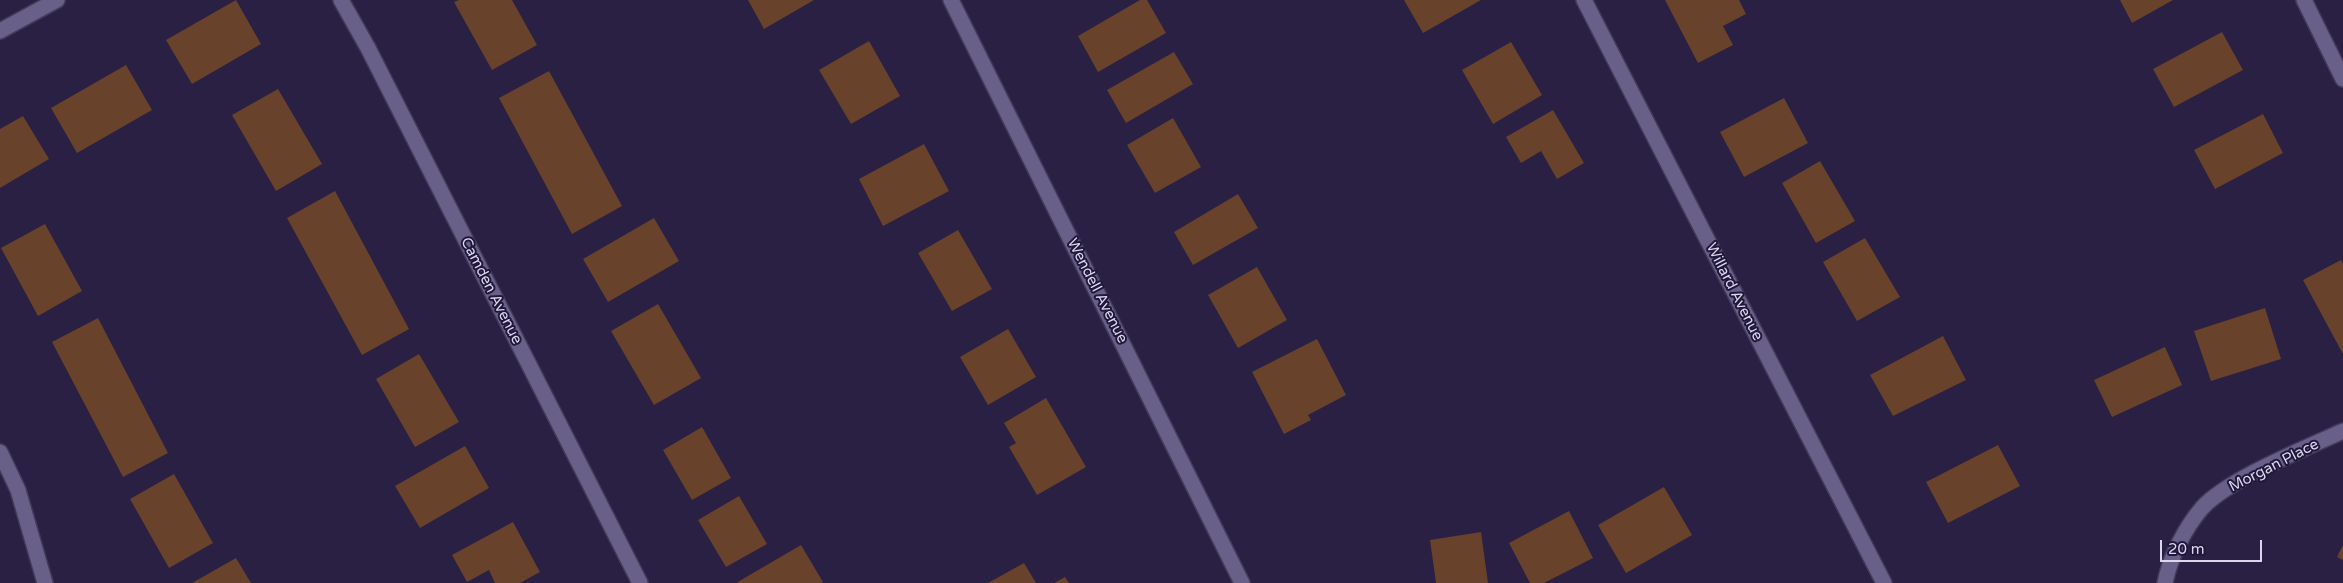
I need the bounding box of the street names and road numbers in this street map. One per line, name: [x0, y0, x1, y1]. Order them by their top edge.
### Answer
street label: Camden Avenue: [456, 235, 526, 347]
street label: Wendell Avenue: [1063, 236, 1131, 346]
street label: Willard Avenue: [1702, 240, 1766, 344]
street label: Morgan Place: [2226, 436, 2322, 496]

